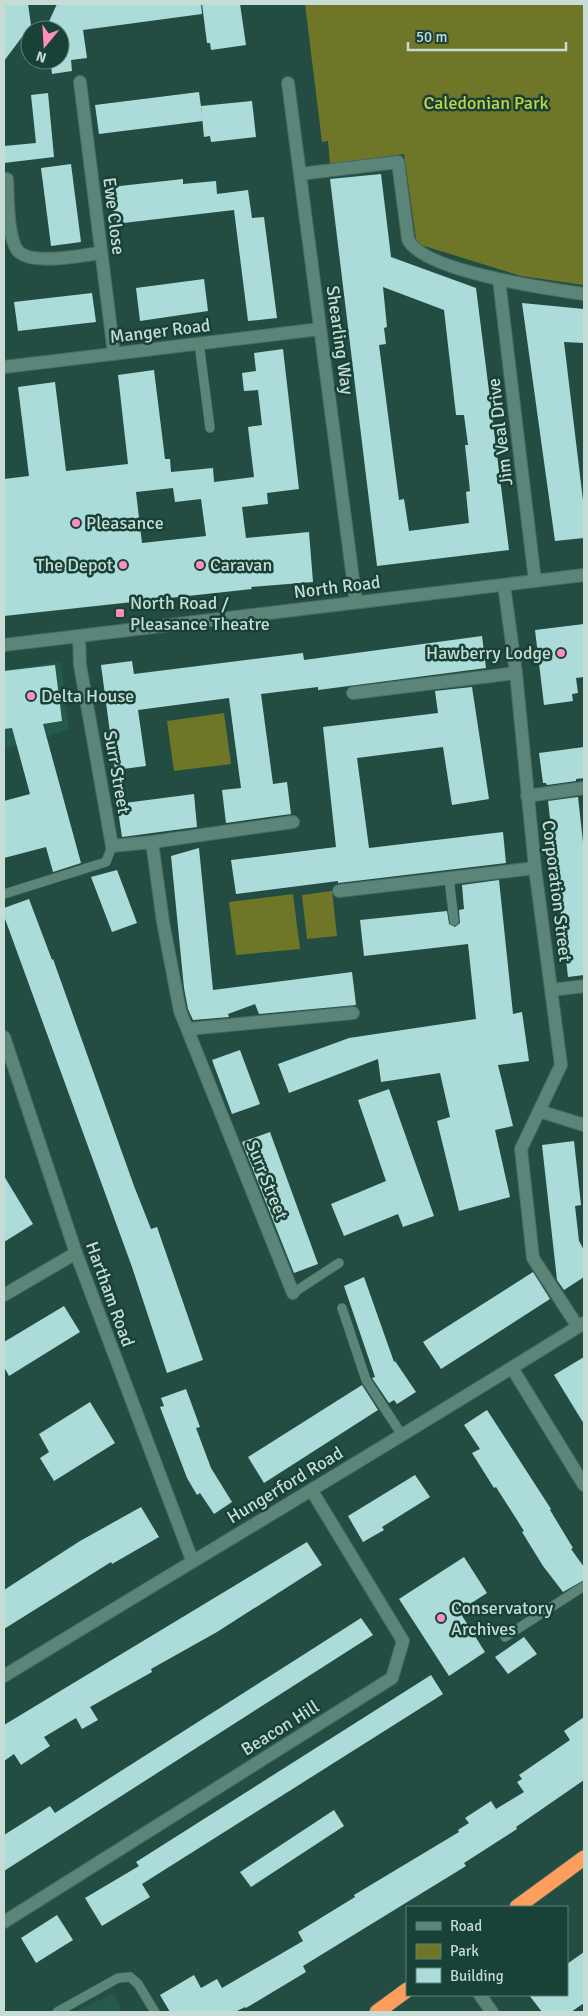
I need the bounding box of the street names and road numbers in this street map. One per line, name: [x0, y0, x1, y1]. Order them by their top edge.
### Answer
street label: Ewe Close: [98, 176, 130, 256]
street label: Shearling Way: [321, 284, 359, 397]
street label: Manger Road: [108, 314, 212, 348]
street label: Jim Veal Drive: [482, 377, 518, 487]
street label: North Road: [292, 571, 382, 603]
street label: Surr Street: [99, 729, 135, 815]
street label: Corporation Street: [537, 819, 577, 963]
street label: Surr Street: [241, 1137, 293, 1223]
street label: Hartham Road: [81, 1238, 139, 1350]
street label: Hungerford Road: [223, 1442, 347, 1528]
street label: Beacon Hill: [237, 1695, 323, 1761]

